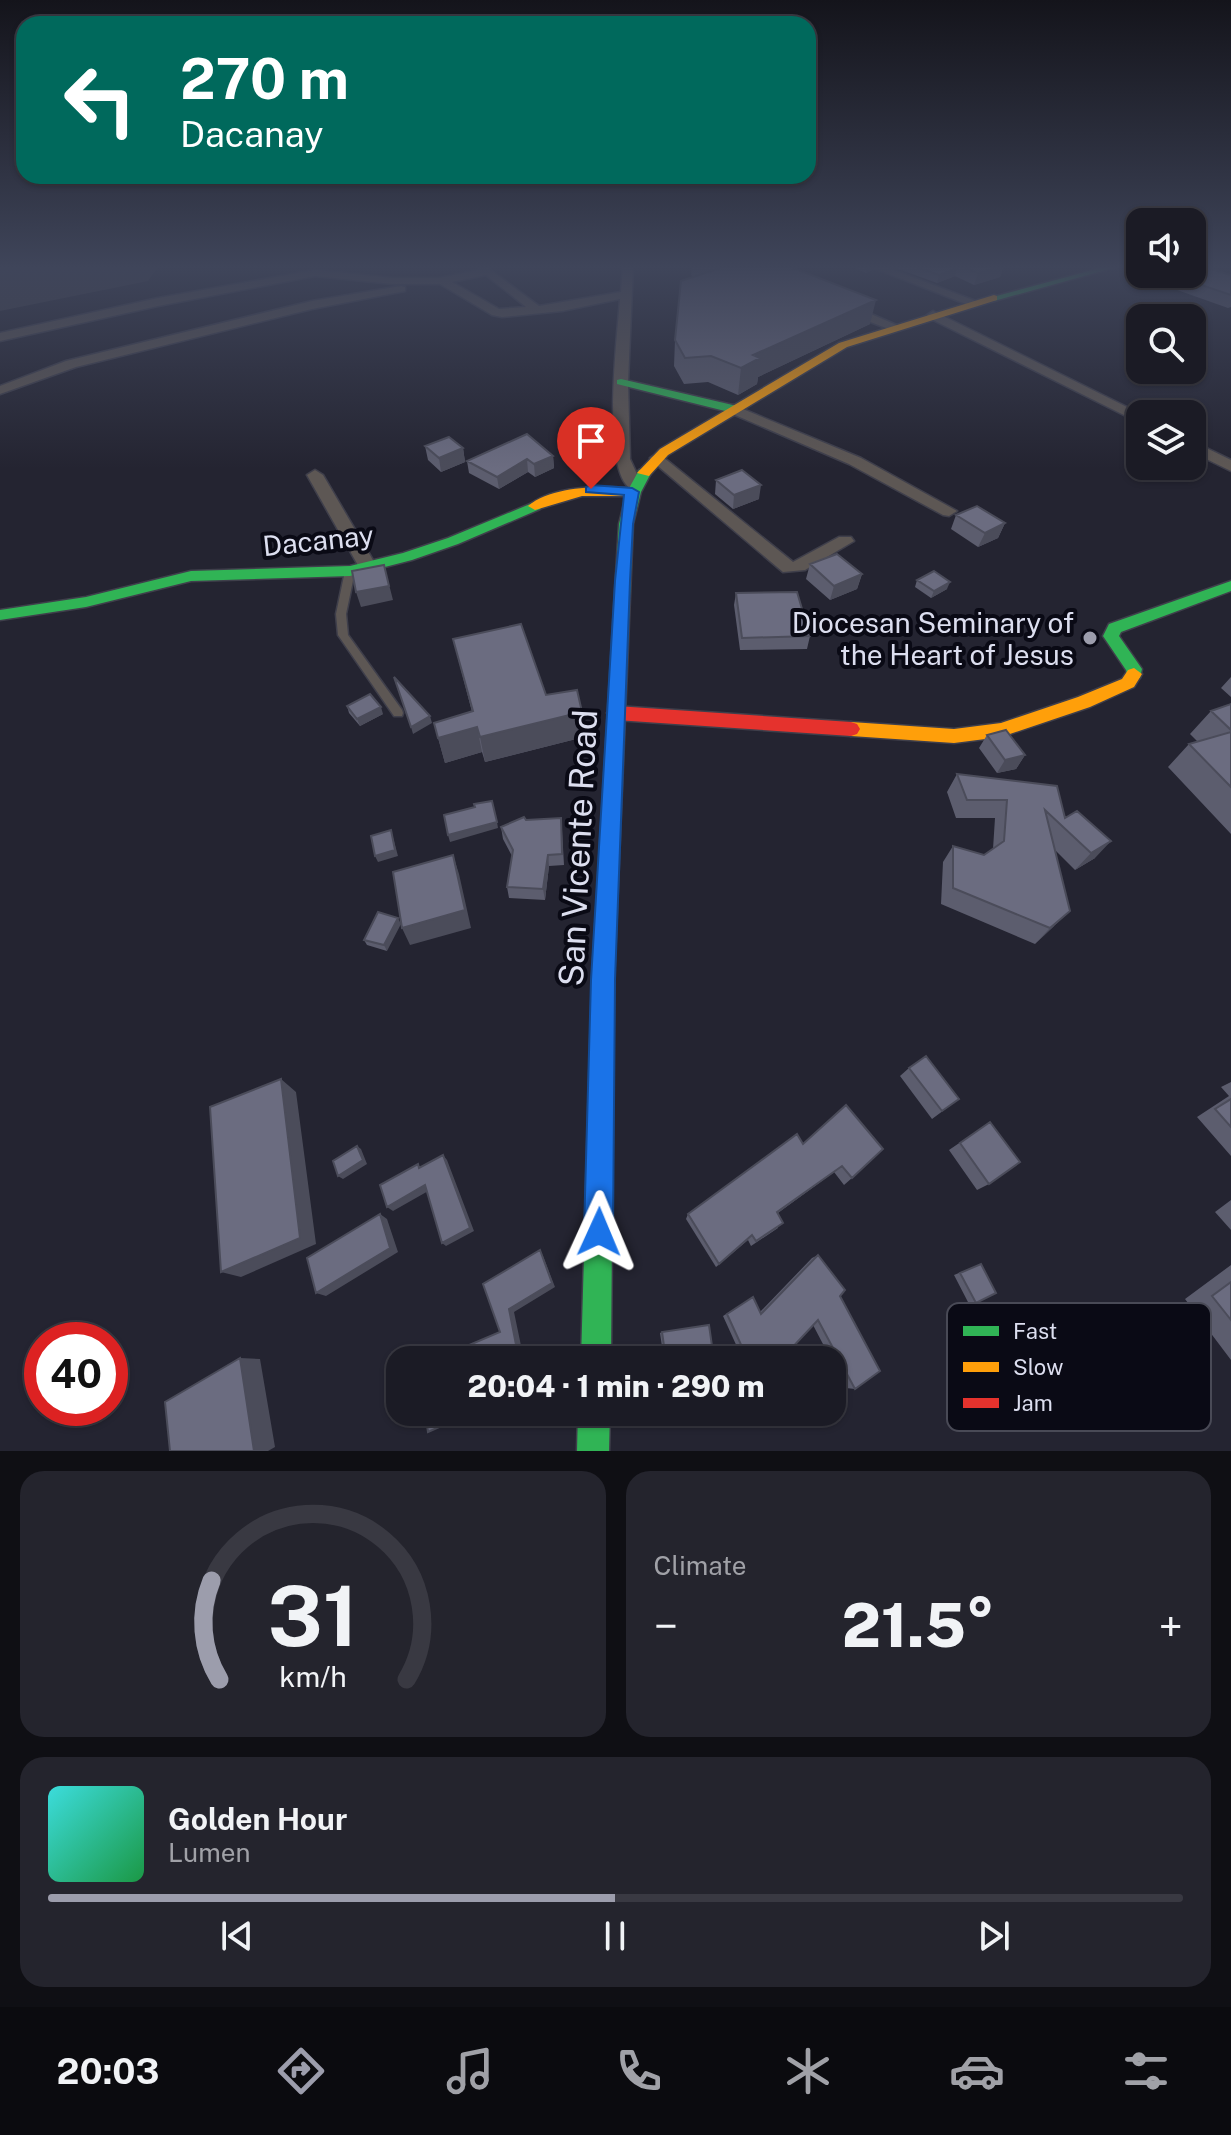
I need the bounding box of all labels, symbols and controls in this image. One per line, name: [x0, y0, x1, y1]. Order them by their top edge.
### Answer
text: 270 m: [180, 46, 349, 112]
icon: left: [48, 48, 152, 152]
text: Dacanay: [180, 113, 323, 155]
map controls: [1126, 208, 1206, 480]
button: sound: [1126, 208, 1206, 288]
button: search: [1126, 304, 1206, 384]
button: layers: [1126, 400, 1206, 480]
pin: [557, 407, 625, 489]
icon: arrive: [569, 419, 613, 463]
street label: Dacanay: [261, 518, 375, 562]
place label: Diocesan Seminary of the Heart of Jesus: [792, 606, 1074, 671]
marker: Diocesan Seminary of the Heart of Jesus: [1081, 629, 1099, 647]
street label: San Vicente Road: [551, 709, 605, 987]
position arrow: [557, 1190, 641, 1274]
legend: [947, 1303, 1211, 1431]
text: Fast: [1013, 1318, 1057, 1344]
speed limit sign: 40: [24, 1322, 128, 1426]
text: Slow: [1013, 1354, 1063, 1380]
text: 20:04 · 1 min · 290 m: [468, 1368, 764, 1404]
text: Jam: [1013, 1390, 1053, 1416]
text: Climate: [654, 1550, 747, 1581]
text: 31: [267, 1567, 358, 1665]
text: 21.5°: [842, 1590, 995, 1661]
text: −: [654, 1600, 678, 1652]
text: +: [1159, 1600, 1183, 1652]
text: km/h: [279, 1660, 346, 1693]
text: Golden Hour: [168, 1801, 347, 1837]
text: Lumen: [168, 1837, 251, 1868]
icon: previous: [215, 1914, 259, 1958]
icon: pause: [593, 1914, 637, 1958]
icon: next: [972, 1914, 1016, 1958]
icon: directions: [273, 2043, 329, 2099]
icon: music: [442, 2043, 498, 2099]
icon: phone: [611, 2043, 667, 2099]
icon: climate: [780, 2043, 836, 2099]
icon: car: [949, 2043, 1005, 2099]
icon: filters: [1118, 2043, 1174, 2099]
text: 20:03: [57, 2050, 159, 2092]

